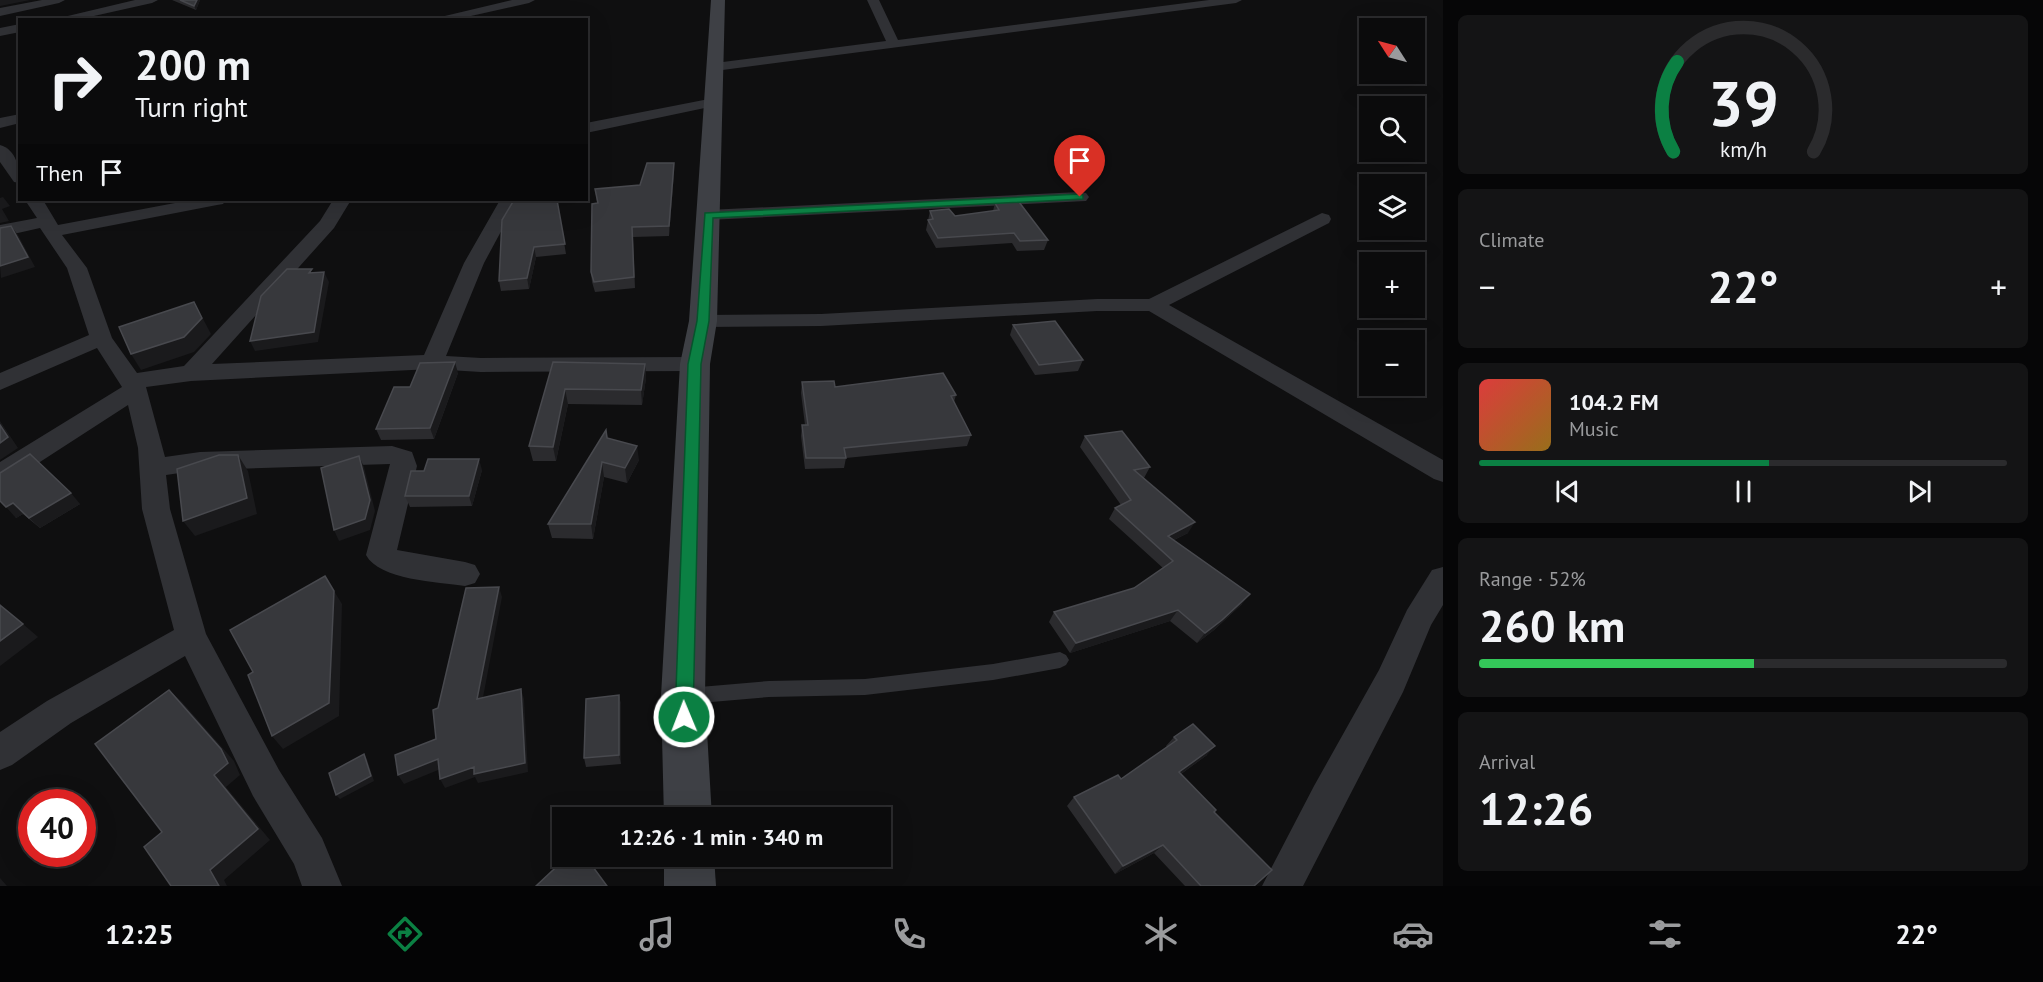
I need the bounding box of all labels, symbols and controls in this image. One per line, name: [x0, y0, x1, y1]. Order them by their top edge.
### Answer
north arrow: [1359, 18, 1425, 84]
map controls: [1359, 18, 1425, 396]
text: 200 m: [135, 37, 251, 92]
icon: right: [36, 42, 114, 120]
text: 39: [1708, 62, 1778, 143]
text: Turn right: [135, 90, 248, 124]
button: search: [1359, 96, 1425, 162]
pin: [1054, 135, 1105, 197]
text: km/h: [1719, 135, 1766, 163]
icon: arrive: [1063, 144, 1096, 177]
icon: arrive: [95, 156, 128, 189]
text: Then: [36, 159, 83, 187]
button: layers: [1359, 174, 1425, 240]
text: Climate: [1479, 227, 1545, 253]
button: +: [1359, 252, 1425, 318]
text: 22°: [1708, 257, 1778, 315]
text: −: [1479, 265, 1496, 308]
text: +: [1990, 265, 2007, 308]
button: −: [1359, 330, 1425, 396]
text: 104.2 FM: [1569, 388, 1659, 416]
text: Music: [1569, 416, 1618, 442]
icon: previous: [1551, 475, 1584, 508]
icon: pause: [1727, 475, 1760, 508]
icon: next: [1903, 475, 1936, 508]
text: Range · 52%: [1479, 566, 1586, 592]
text: 260 km: [1479, 596, 1625, 654]
position arrow: [652, 685, 716, 749]
text: Arrival: [1479, 749, 1535, 775]
text: 12:26: [1479, 779, 1593, 837]
speed limit sign: 40: [18, 789, 96, 867]
text: 12:26 · 1 min · 340 m: [620, 823, 823, 851]
icon: directions: [384, 913, 426, 955]
icon: music: [636, 913, 678, 955]
icon: phone: [888, 913, 930, 955]
icon: climate: [1140, 913, 1182, 955]
icon: car: [1392, 913, 1434, 955]
icon: filters: [1644, 913, 1686, 955]
text: 12:25: [105, 917, 174, 951]
text: 22°: [1896, 917, 1938, 951]

